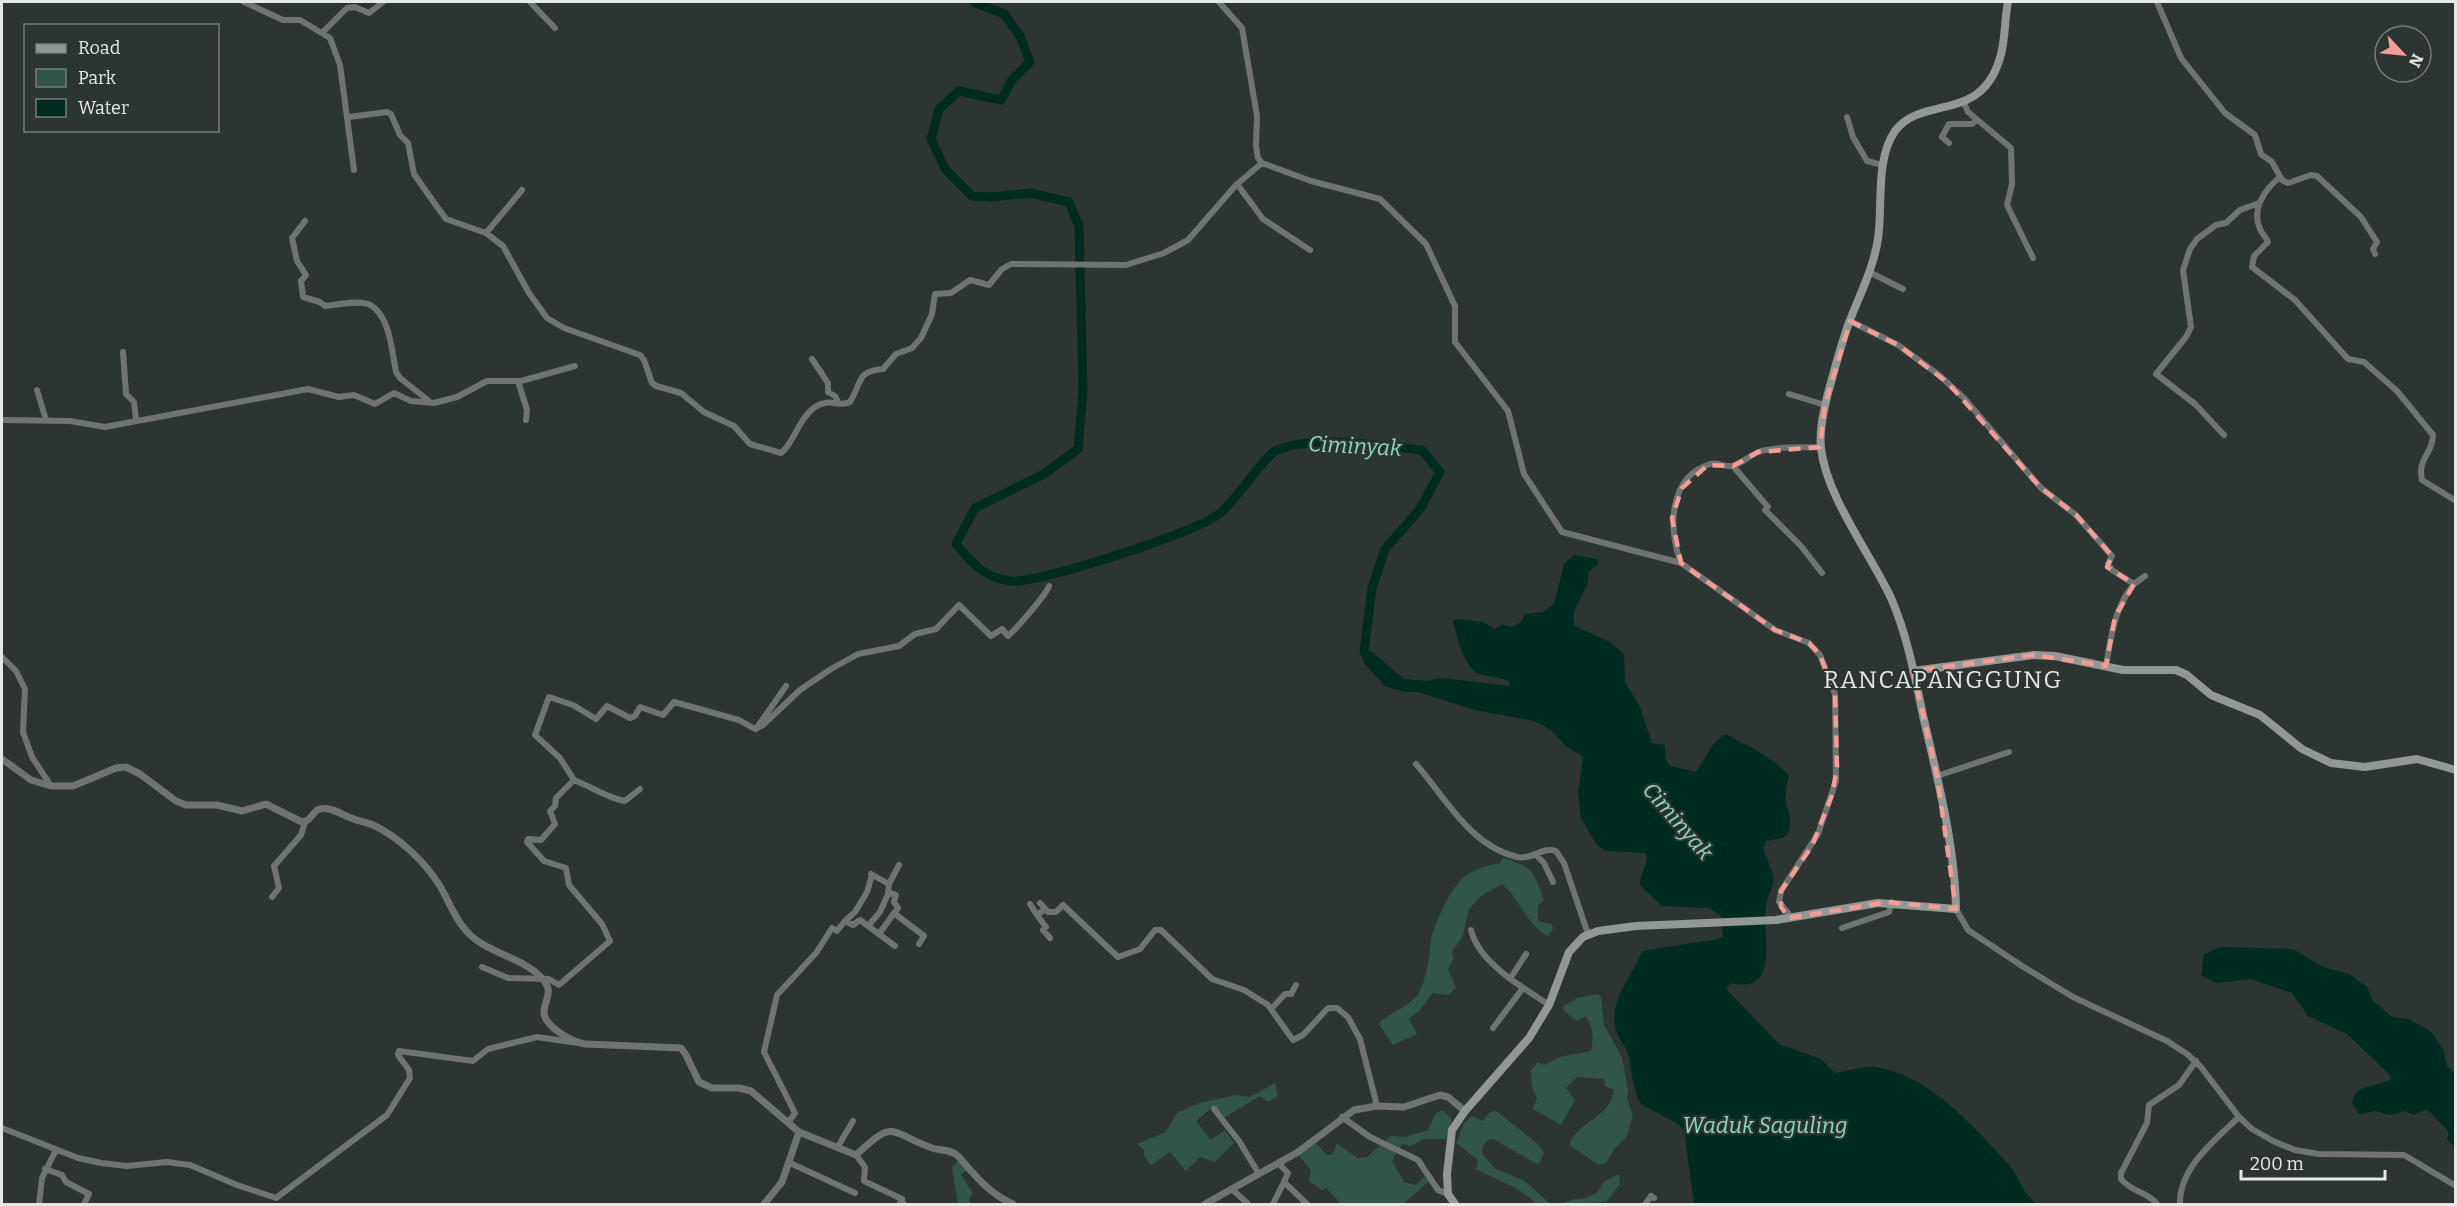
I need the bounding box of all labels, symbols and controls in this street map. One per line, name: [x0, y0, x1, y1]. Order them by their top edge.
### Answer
legend: [24, 24, 219, 132]
north arrow: [2373, 24, 2433, 84]
text: Road: [78, 37, 121, 59]
text: N: [2405, 51, 2427, 70]
text: Park: [78, 67, 117, 89]
text: Water: [78, 97, 129, 119]
water label: Ciminyak: [1307, 430, 1404, 462]
district label: RANCAPANGGUNG: [1823, 666, 2063, 694]
water label: Ciminyak: [1637, 777, 1720, 866]
water label: Waduk Saguling: [1682, 1112, 1848, 1139]
scale bar: [2241, 1143, 2385, 1181]
text: 200 m: [2250, 1153, 2304, 1175]

